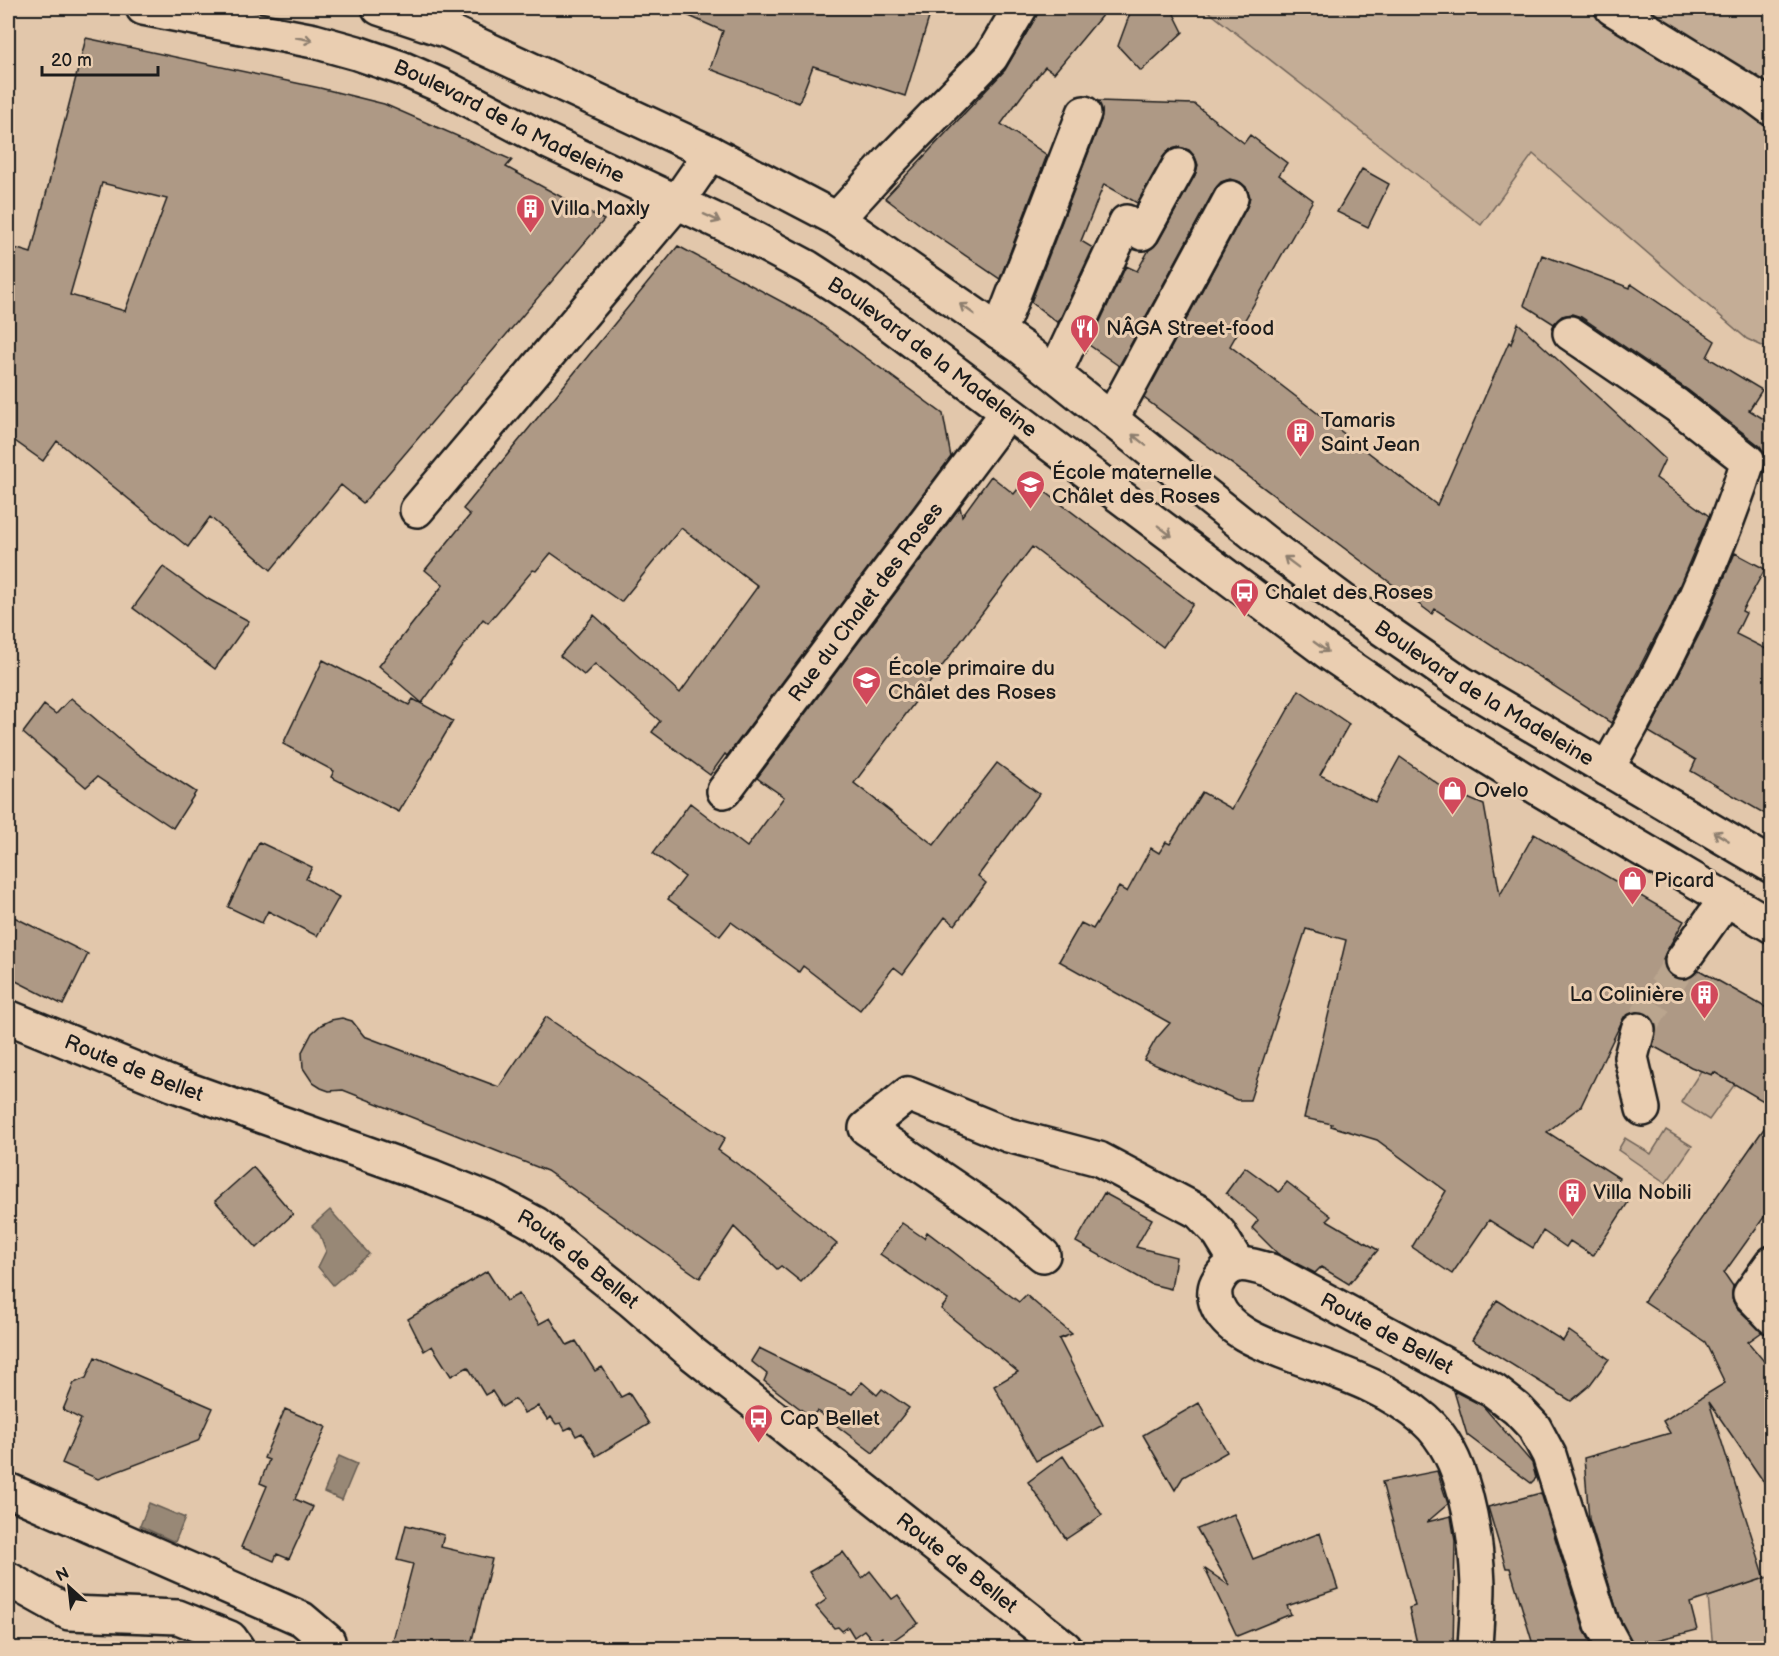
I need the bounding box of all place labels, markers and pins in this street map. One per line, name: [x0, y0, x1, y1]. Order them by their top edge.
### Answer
building icon: Villa Maxly: [514, 192, 546, 234]
place label: Villa Maxly: [551, 196, 650, 221]
restaurant icon: NÂGA Street-food: [1069, 312, 1101, 354]
place label: NÂGA Street-food: [1106, 316, 1274, 341]
place label: Tamaris Saint Jean: [1321, 408, 1420, 457]
building icon: Tamaris Saint Jean: [1284, 416, 1316, 458]
place label: École maternelle Châlet des Roses: [1052, 460, 1220, 509]
school or university icon: École maternelle Châlet des Roses: [1015, 468, 1047, 510]
bus stop icon: Chalet des Roses: [1228, 576, 1260, 618]
place label: Chalet des Roses: [1265, 580, 1433, 605]
place label: École primaire du Châlet des Roses: [888, 656, 1056, 705]
school or university icon: École primaire du Châlet des Roses: [851, 664, 883, 706]
shop icon: Ovelo: [1437, 774, 1469, 816]
place label: Ovelo: [1474, 778, 1529, 803]
shop icon: Picard: [1617, 864, 1649, 906]
place label: Picard: [1654, 868, 1714, 893]
building icon: La Colinière: [1689, 978, 1721, 1020]
place label: La Colinière: [1570, 982, 1684, 1007]
building icon: Villa Nobili: [1556, 1176, 1588, 1218]
place label: Villa Nobili: [1593, 1180, 1692, 1205]
bus stop icon: Cap Bellet: [743, 1402, 775, 1444]
place label: Cap Bellet: [780, 1406, 880, 1431]

